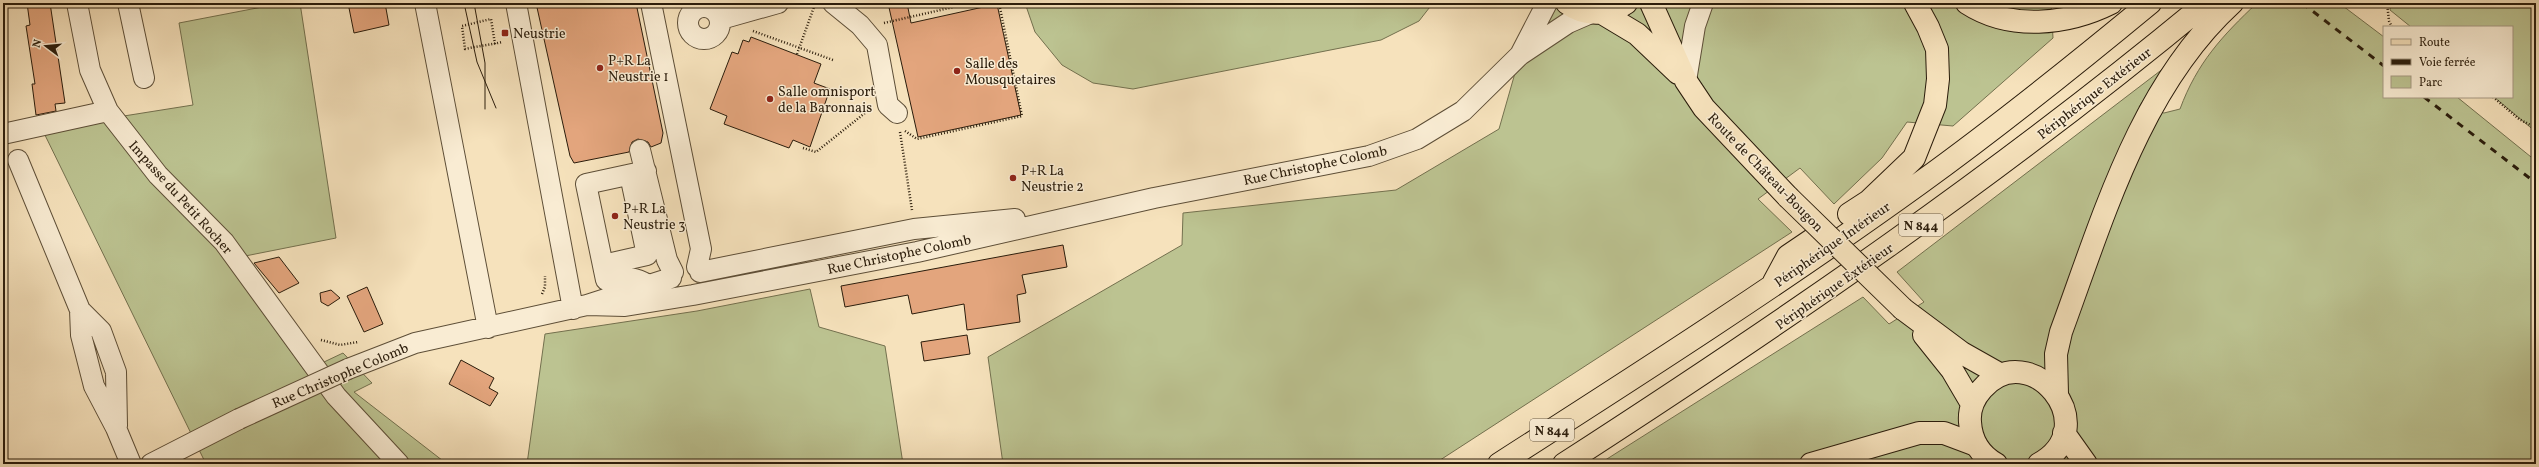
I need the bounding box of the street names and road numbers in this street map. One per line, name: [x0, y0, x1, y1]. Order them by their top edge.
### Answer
street label: Périphérique Extérieur: [2034, 43, 2156, 145]
street label: Route de Château-Bougon: [1703, 109, 1827, 237]
street label: Impasse du Petit Rocher: [124, 137, 236, 259]
street label: Rue Christophe Colomb: [1242, 142, 1389, 191]
street label: Périphérique Intérieur: [1771, 198, 1895, 293]
road number: N 844: [1899, 214, 1943, 236]
street label: Rue Christophe Colomb: [826, 231, 973, 280]
street label: Périphérique Extérieur: [1772, 239, 1898, 335]
street label: Rue Christophe Colomb: [269, 339, 412, 414]
road number: N 844: [1530, 419, 1574, 441]

